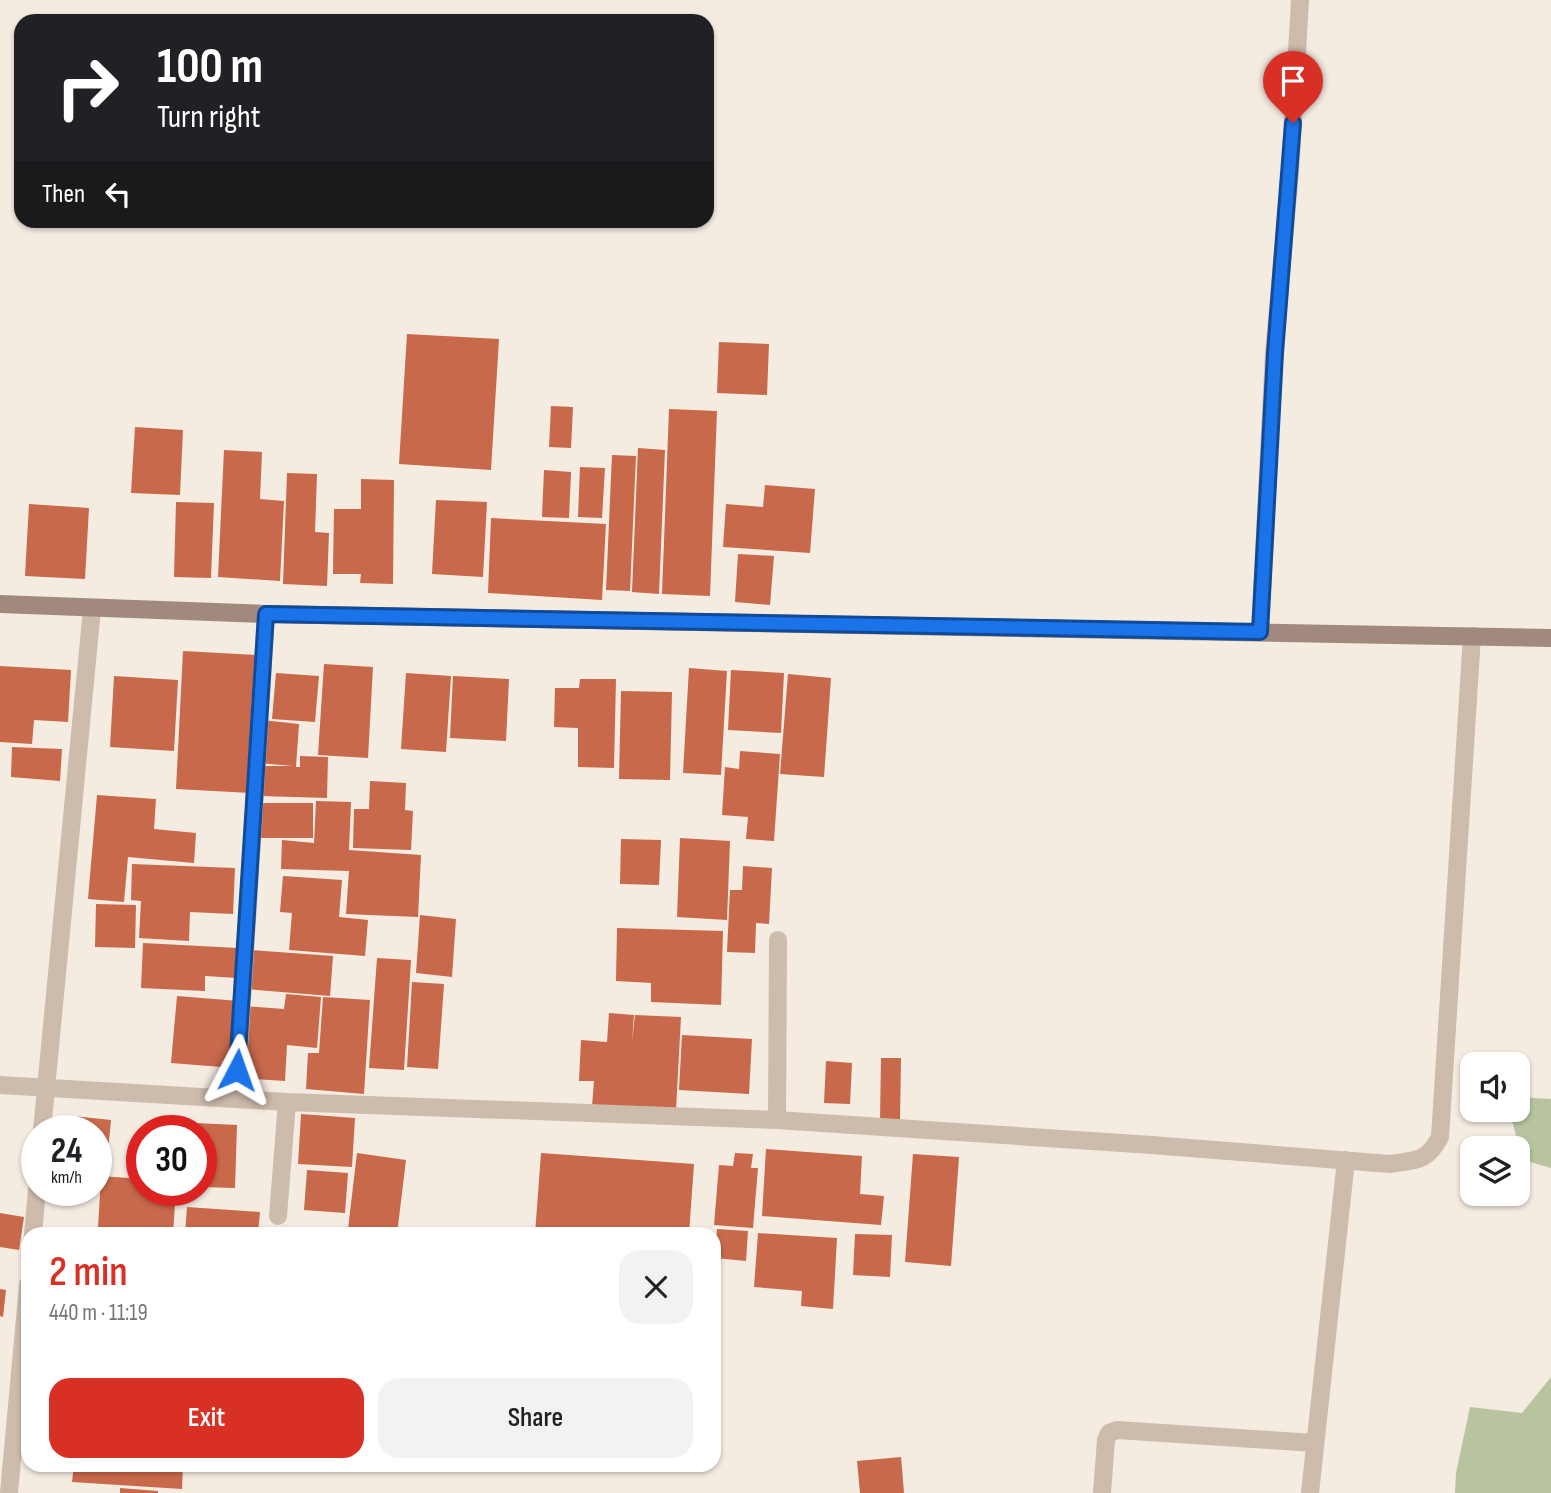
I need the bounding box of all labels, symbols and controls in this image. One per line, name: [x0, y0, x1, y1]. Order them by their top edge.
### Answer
text: 100 m: [157, 38, 263, 97]
icon: right: [42, 42, 133, 133]
pin: [1263, 51, 1323, 123]
icon: arrive: [1274, 62, 1312, 100]
text: Turn right: [157, 98, 261, 137]
icon: left: [99, 175, 137, 213]
text: Then: [42, 179, 85, 210]
position arrow: [200, 1033, 274, 1107]
map controls: [1460, 1052, 1530, 1206]
button: sound: [1460, 1052, 1530, 1122]
speed limit sign: 30: [126, 1115, 217, 1206]
text: 24: [51, 1130, 82, 1173]
button: layers: [1460, 1136, 1530, 1206]
text: km/h: [51, 1167, 82, 1188]
text: 2 min: [49, 1247, 128, 1298]
button: close: [619, 1250, 693, 1324]
text: 440 m · 11:19: [49, 1299, 148, 1327]
button: Exit: [49, 1378, 364, 1458]
button: Share: [378, 1378, 693, 1458]

